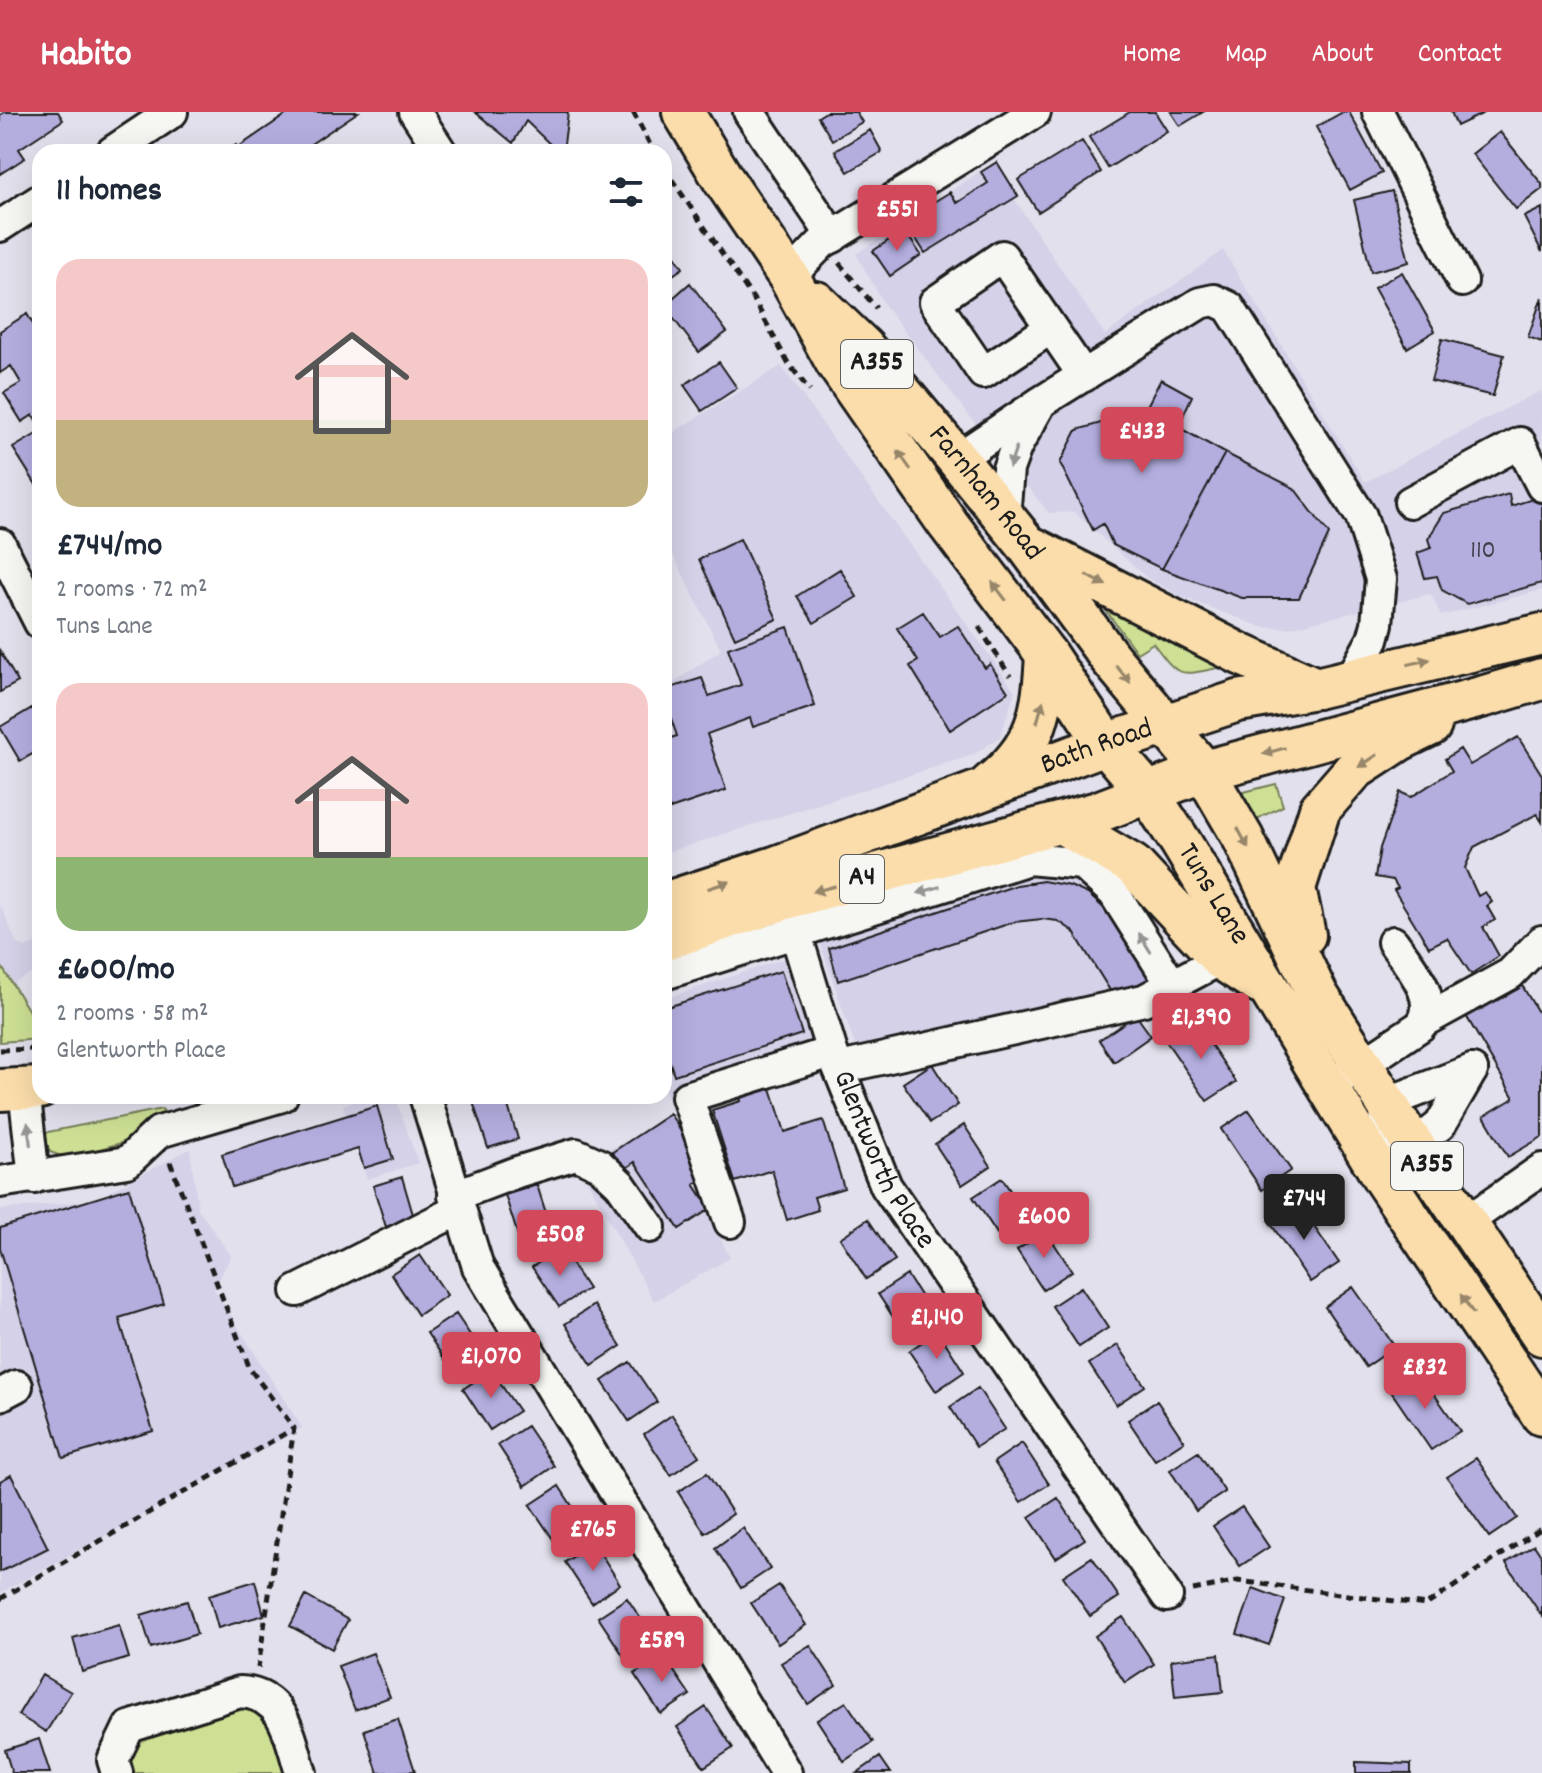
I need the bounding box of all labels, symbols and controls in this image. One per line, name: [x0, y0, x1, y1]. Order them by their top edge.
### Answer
text: Habito: [40, 29, 132, 84]
text: Home: [1123, 36, 1181, 76]
text: Map: [1225, 36, 1267, 76]
text: About: [1311, 36, 1374, 76]
text: Contact: [1418, 36, 1502, 76]
text: 11 homes: [56, 168, 162, 217]
icon: filters: [604, 170, 648, 214]
pin: £551: [850, 185, 944, 253]
text: £551: [876, 192, 918, 229]
icon: home: [280, 311, 424, 455]
road number: A355: [841, 340, 913, 388]
pin: £433: [1095, 407, 1189, 475]
text: £433: [1119, 414, 1165, 451]
street label: Farnham Road: [917, 417, 1054, 571]
one-way arrow: [1006, 445, 1018, 469]
one-way arrow: [897, 449, 912, 470]
text: £744/mo: [56, 523, 162, 572]
house number: 110: [1470, 533, 1496, 570]
text: 2 rooms · 72 m²: [56, 572, 207, 609]
one-way arrow: [1084, 573, 1107, 586]
one-way arrow: [992, 581, 1007, 602]
text: Tuns Lane: [56, 609, 153, 646]
one-way arrow: [1407, 655, 1432, 668]
one-way arrow: [1114, 664, 1131, 684]
one-way arrow: [1034, 699, 1047, 723]
street label: Bath Road: [1035, 709, 1159, 788]
icon: home: [280, 735, 424, 879]
one-way arrow: [1262, 745, 1286, 758]
one-way arrow: [1358, 754, 1379, 769]
one-way arrow: [1236, 827, 1250, 849]
street label: Tuns Lane: [1165, 836, 1260, 954]
road number: A4: [840, 855, 884, 903]
one-way arrow: [708, 878, 732, 891]
one-way arrow: [811, 883, 835, 896]
one-way arrow: [916, 884, 940, 897]
one-way arrow: [1139, 932, 1153, 954]
text: £600/mo: [56, 947, 175, 996]
pin: £1,390: [1136, 993, 1266, 1061]
text: 2 rooms · 58 m²: [56, 996, 209, 1033]
text: £1,390: [1170, 1000, 1232, 1037]
text: Glentworth Place: [56, 1033, 226, 1070]
street label: Glentworth Place: [820, 1064, 945, 1259]
one-way arrow: [22, 1121, 35, 1146]
road number: A355: [1391, 1142, 1463, 1190]
pin: £744: [1257, 1174, 1351, 1242]
text: £744: [1282, 1181, 1326, 1218]
pin: £600: [997, 1192, 1091, 1260]
text: £600: [1017, 1199, 1071, 1236]
pin: £508: [513, 1210, 607, 1278]
text: £508: [535, 1217, 585, 1254]
pin: £1,140: [872, 1293, 1002, 1361]
one-way arrow: [1461, 1293, 1475, 1315]
text: £1,140: [910, 1300, 964, 1337]
pin: £1,070: [426, 1332, 556, 1400]
text: £1,070: [460, 1339, 522, 1376]
pin: £832: [1378, 1343, 1472, 1411]
text: £832: [1402, 1350, 1448, 1387]
pin: £765: [546, 1505, 640, 1573]
text: £765: [569, 1512, 617, 1549]
pin: £589: [615, 1616, 709, 1684]
text: £589: [638, 1623, 686, 1660]

